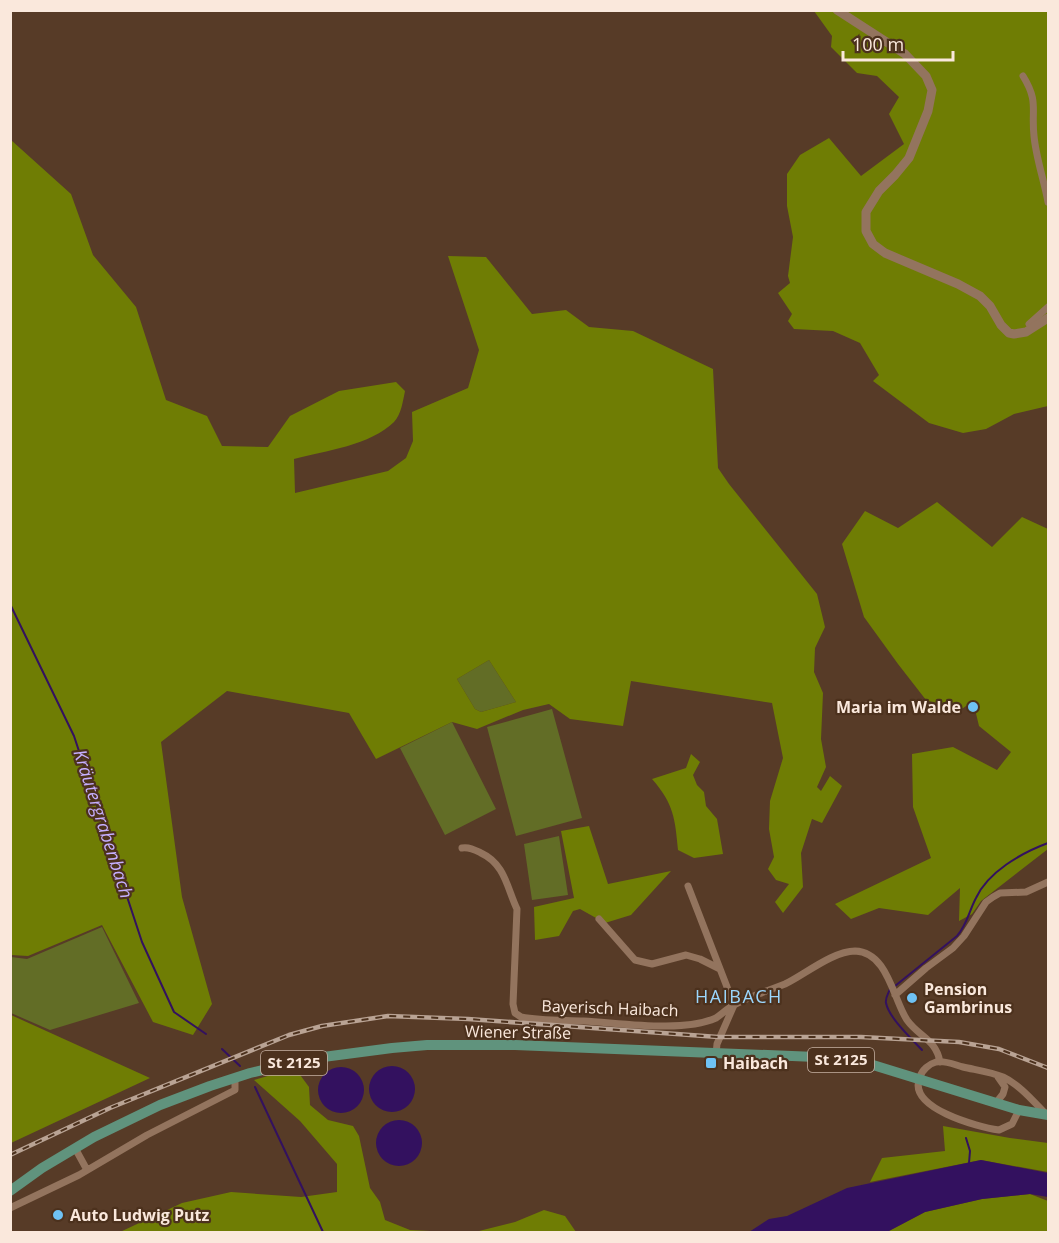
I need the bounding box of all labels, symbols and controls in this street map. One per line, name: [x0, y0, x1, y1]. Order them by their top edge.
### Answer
scale bar: [843, 24, 952, 62]
text: 100 m: [852, 32, 904, 56]
place label: Maria im Walde: [836, 696, 961, 718]
marker: Maria im Walde: [966, 700, 980, 714]
water label: Kräutergrabenbach: [69, 746, 139, 901]
place label: Pension Gambrinus: [924, 978, 1012, 1018]
district label: HAIBACH: [695, 984, 783, 1008]
marker: Pension Gambrinus: [905, 991, 919, 1005]
street label: Bayerisch Haibach: [541, 995, 679, 1021]
street label: Wiener Straße: [465, 1020, 571, 1044]
road number: St 2125: [808, 1048, 874, 1072]
road number: St 2125: [261, 1051, 327, 1075]
place label: Haibach: [723, 1052, 788, 1074]
marker: Haibach: [704, 1056, 718, 1070]
place label: Auto Ludwig Putz: [70, 1204, 210, 1226]
marker: Auto Ludwig Putz: [51, 1208, 65, 1222]

